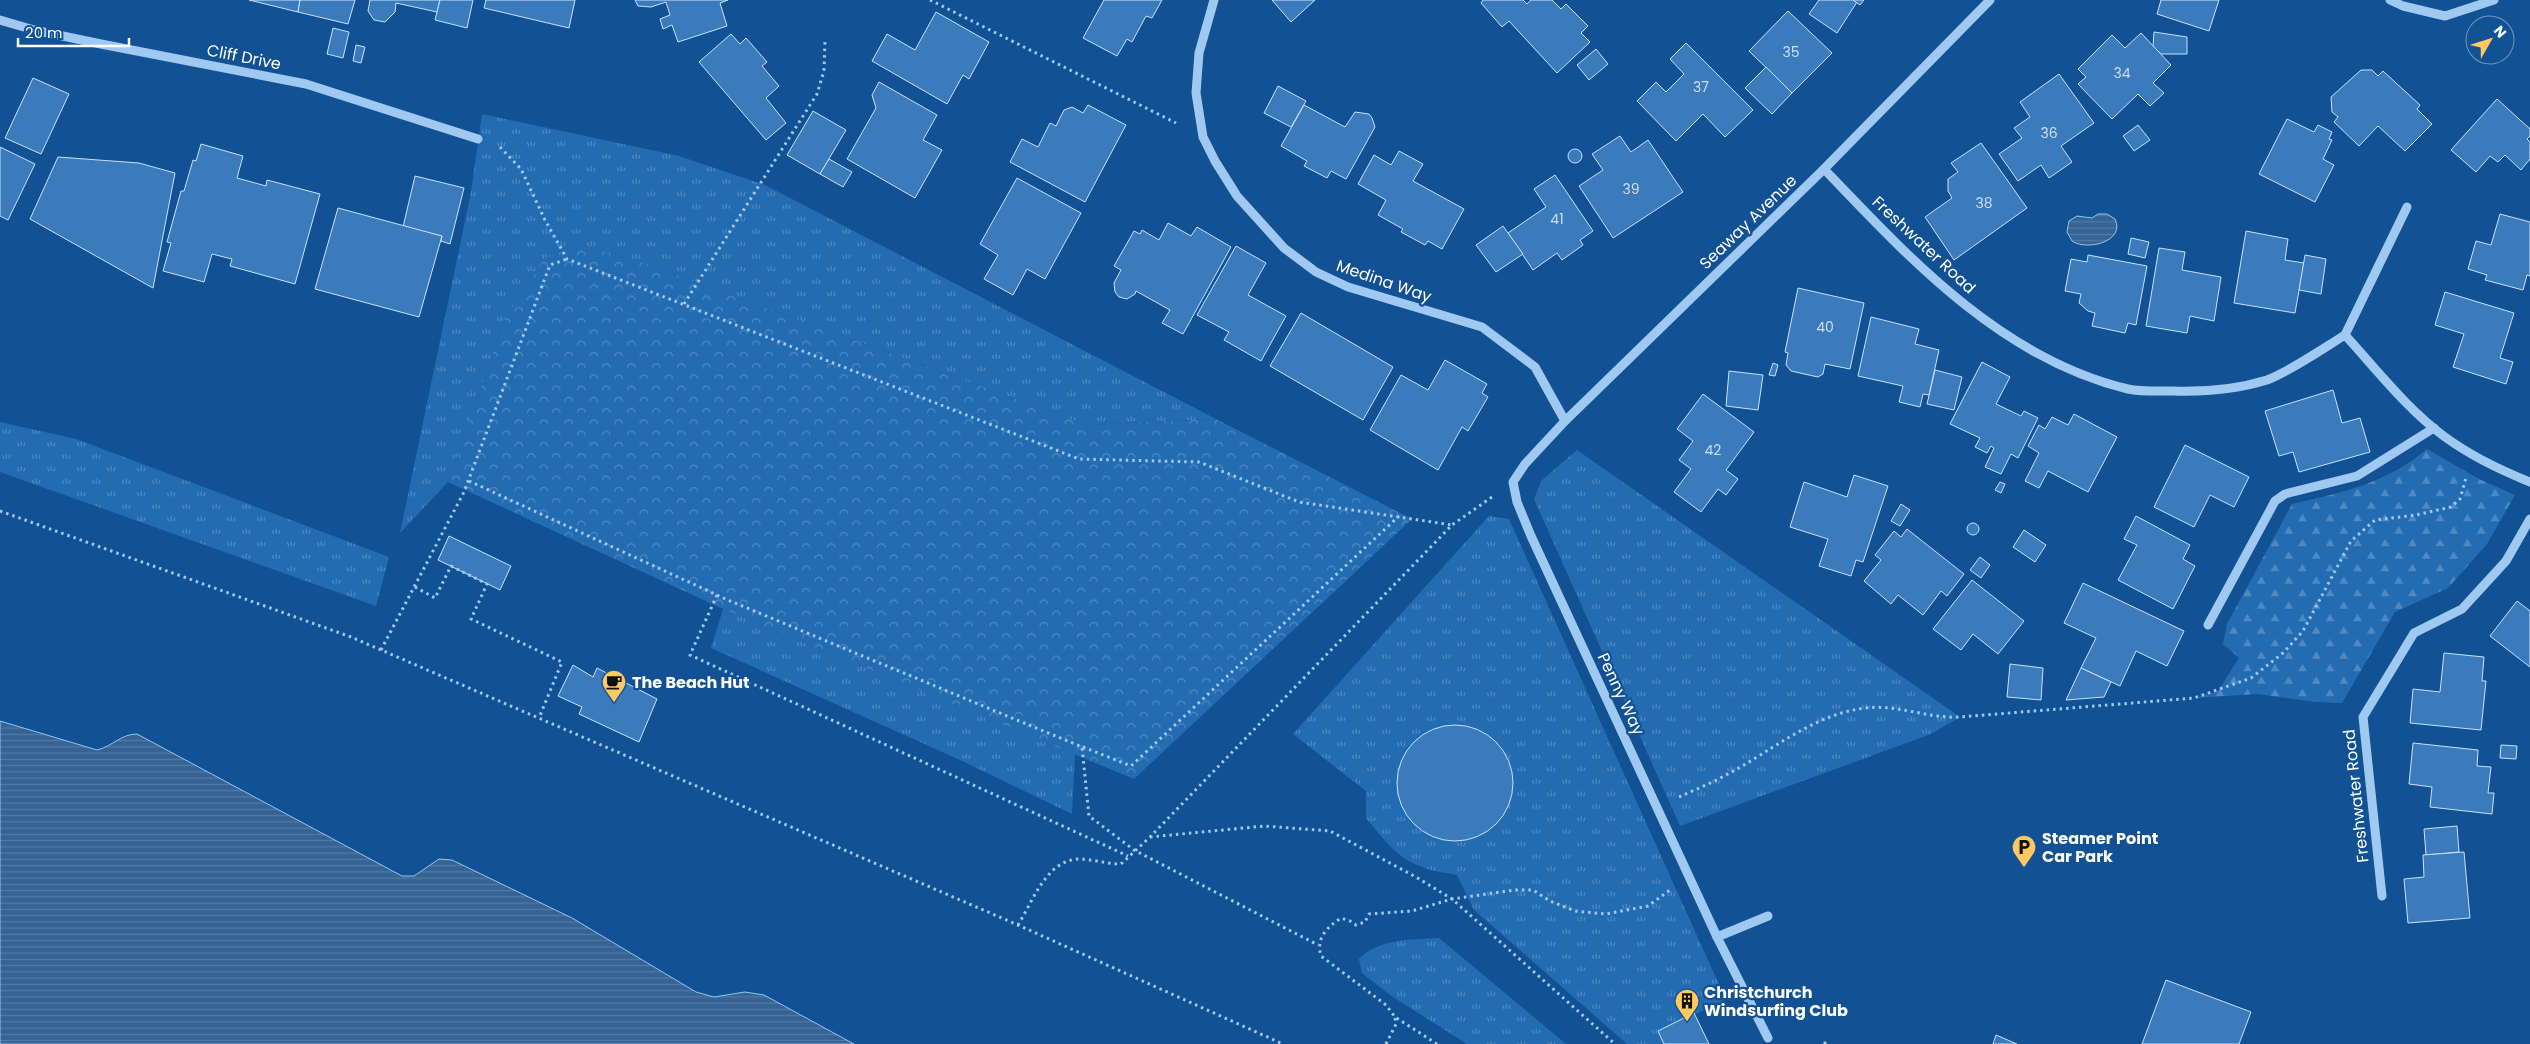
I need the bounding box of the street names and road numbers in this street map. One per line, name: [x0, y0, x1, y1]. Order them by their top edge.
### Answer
street label: Cliff Drive: [205, 39, 283, 75]
street label: Seaway Avenue: [1694, 169, 1802, 275]
street label: Freshwater Road: [1867, 191, 1981, 299]
street label: Medina Way: [1333, 254, 1435, 308]
street label: Penny Way: [1592, 649, 1650, 739]
street label: Freshwater Road: [2338, 728, 2374, 864]

